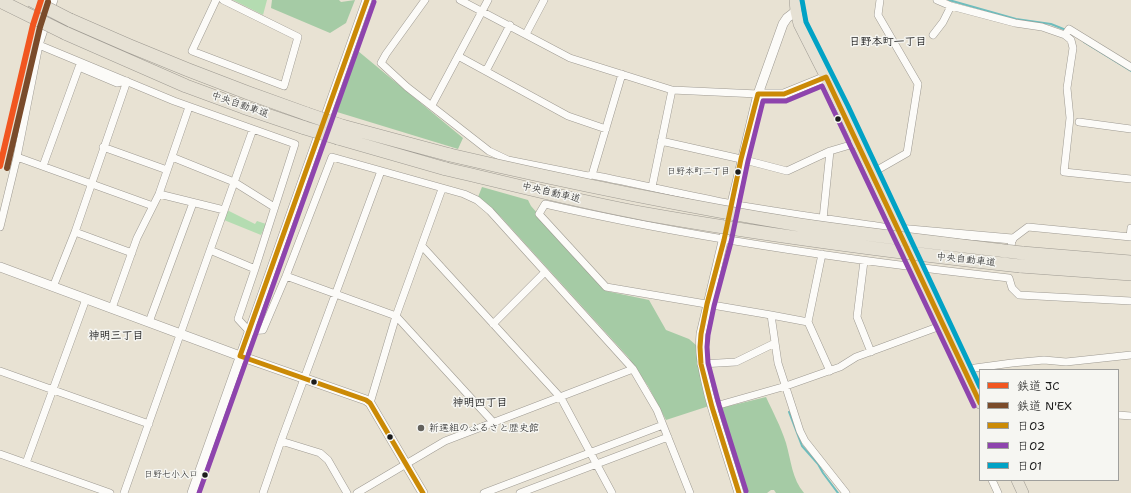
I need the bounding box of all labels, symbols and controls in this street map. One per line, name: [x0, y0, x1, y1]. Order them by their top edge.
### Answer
district label: 日野本町一丁目: [850, 35, 926, 49]
street label: 中央自動車道: [210, 90, 270, 120]
unlabelled marker: [833, 114, 843, 124]
place label: 日野本町二丁目: [667, 167, 730, 177]
marker: 日野本町二丁目: [733, 167, 743, 177]
street label: 中央自動車道: [520, 180, 582, 206]
street label: 中央自動車道: [936, 251, 996, 269]
district label: 神明三丁目: [89, 329, 143, 343]
legend: [979, 369, 1119, 481]
unlabelled marker: [309, 377, 319, 387]
text: 鉄道 JC: [1017, 378, 1060, 394]
district label: 神明四丁目: [453, 396, 507, 410]
text: 鉄道 N'EX: [1017, 398, 1072, 414]
text: 日03: [1017, 418, 1045, 434]
place label: 新選組のふるさと歴史館: [429, 422, 539, 434]
marker: 新選組のふるさと歴史館: [416, 423, 426, 433]
unlabelled marker: [385, 432, 395, 442]
text: 日02: [1017, 438, 1045, 454]
text: 日01: [1017, 458, 1042, 474]
place label: 日野七小入口: [144, 470, 198, 480]
marker: 日野七小入口: [200, 470, 210, 480]

